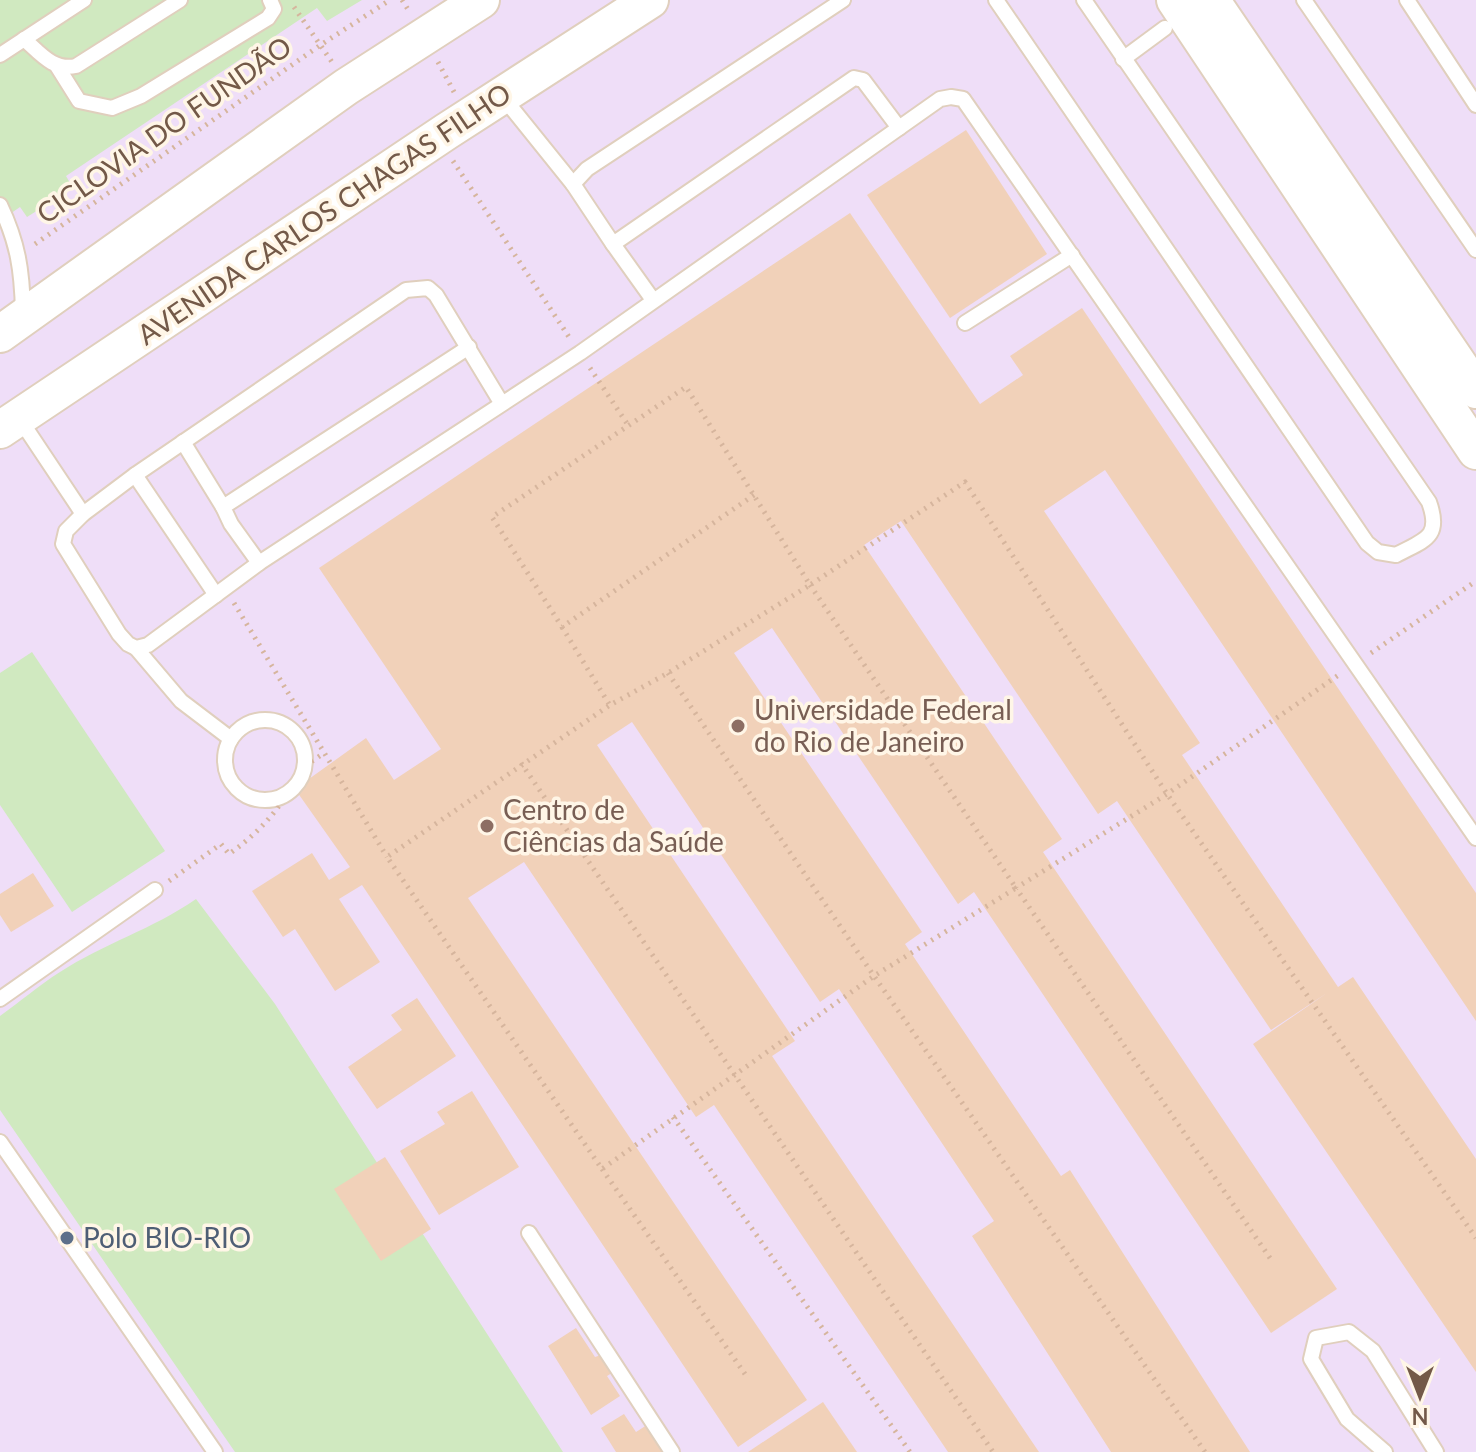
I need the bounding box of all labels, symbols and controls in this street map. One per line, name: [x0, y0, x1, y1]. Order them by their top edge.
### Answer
street label: CICLOVIA DO FUNDÃO: [30, 28, 297, 230]
street label: AVENIDA CARLOS CHAGAS FILHO: [130, 75, 517, 351]
place label: Universidade Federal do Rio de Janeiro: [754, 692, 1012, 758]
marker: Universidade Federal do Rio de Janeiro: [729, 717, 747, 735]
place label: Centro de Ciências da Saúde: [503, 792, 724, 858]
marker: Centro de Ciências da Saúde: [478, 817, 496, 835]
place label: Polo BIO-RIO: [83, 1220, 251, 1254]
marker: Polo BIO-RIO: [58, 1229, 76, 1247]
north arrow: [1380, 1356, 1460, 1436]
text: N: [1412, 1403, 1428, 1430]

